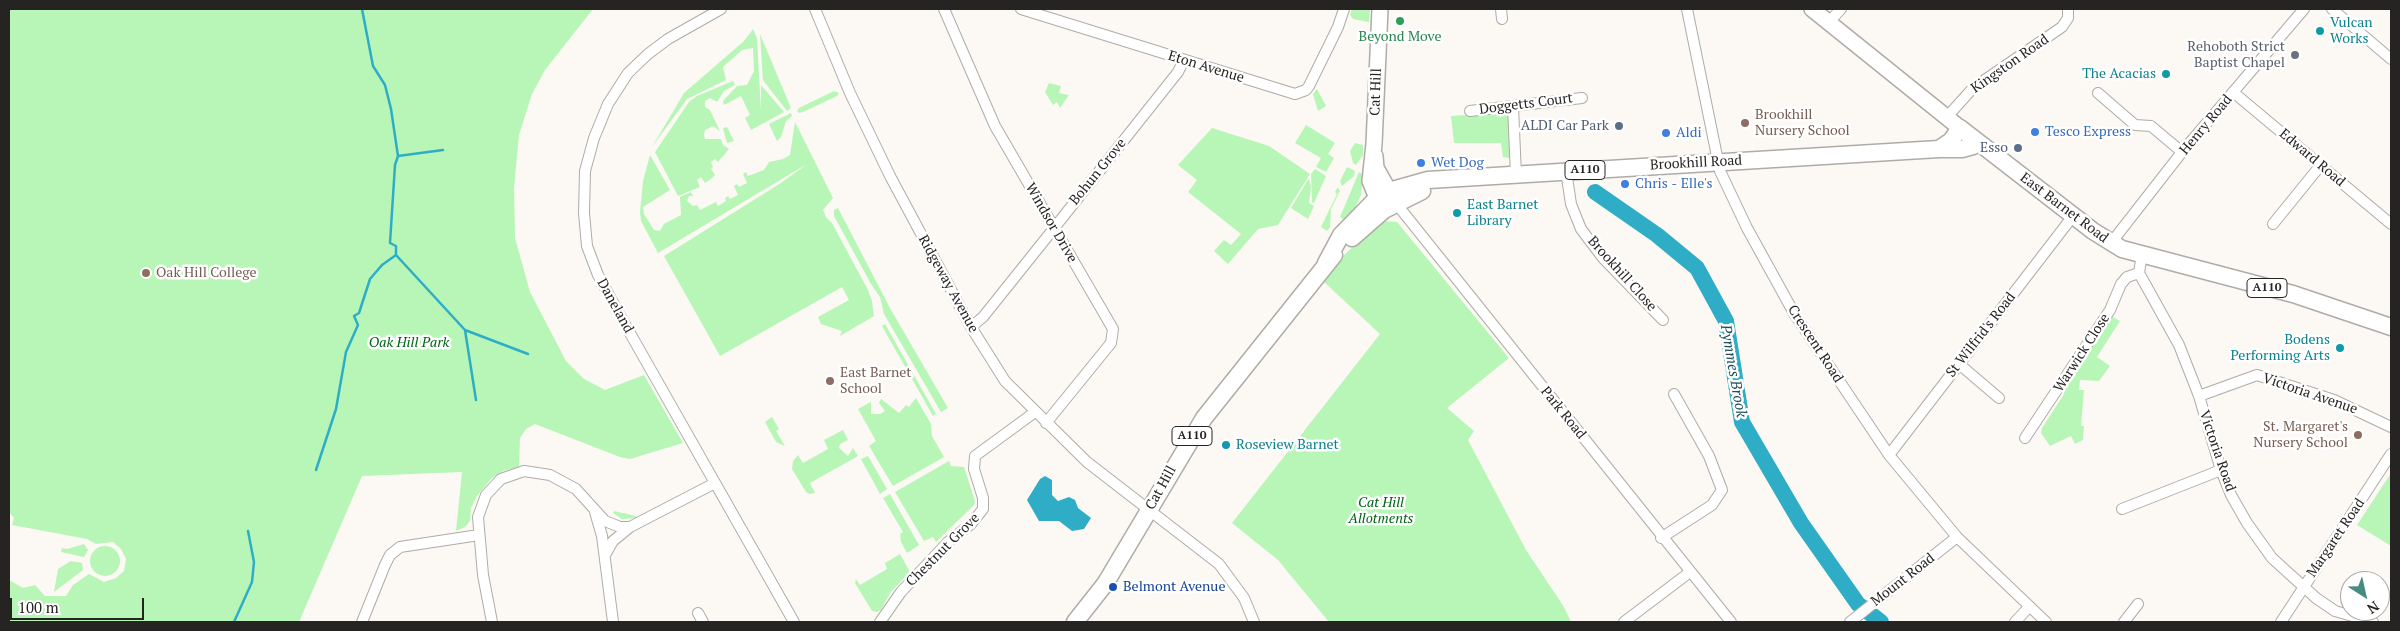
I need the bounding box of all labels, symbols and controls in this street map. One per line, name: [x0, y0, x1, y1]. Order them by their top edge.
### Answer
marker: Beyond Move: [1394, 15, 1406, 27]
place label: Vulcan Works: [2330, 15, 2373, 48]
marker: Vulcan Works: [2314, 25, 2326, 37]
place label: Beyond Move: [1359, 29, 1441, 45]
street label: Kingston Road: [1968, 31, 2052, 97]
place label: Rehoboth Strict Baptist Chapel: [2187, 39, 2285, 72]
street label: Eton Avenue: [1166, 47, 1246, 87]
marker: Rehoboth Strict Baptist Chapel: [2289, 49, 2301, 61]
place label: The Acacias: [2082, 66, 2156, 82]
street label: Cat Hill: [1367, 68, 1385, 116]
marker: The Acacias: [2160, 68, 2172, 80]
street label: Doggetts Court: [1478, 90, 1574, 118]
street label: Henry Road: [2176, 92, 2236, 158]
place label: Brookhill Nursery School: [1755, 107, 1850, 140]
marker: Brookhill Nursery School: [1739, 117, 1751, 129]
place label: ALDI Car Park: [1521, 118, 1609, 134]
marker: ALDI Car Park: [1613, 120, 1625, 132]
place label: Tesco Express: [2045, 124, 2131, 140]
place label: Aldi: [1676, 125, 1702, 141]
marker: Tesco Express: [2029, 126, 2041, 138]
street label: Edward Road: [2276, 126, 2348, 190]
marker: Aldi: [1660, 127, 1672, 139]
street label: Bohun Grove: [1066, 135, 1130, 209]
place label: Esso: [1980, 140, 2008, 156]
marker: Esso: [2012, 142, 2024, 154]
street label: Brookhill Road: [1650, 152, 1742, 174]
place label: Wet Dog: [1431, 155, 1484, 171]
marker: Wet Dog: [1415, 157, 1427, 169]
road number: A110: [1565, 160, 1605, 180]
street label: East Barnet Road: [2017, 169, 2111, 247]
place label: Chris - Elle's: [1635, 176, 1712, 192]
marker: Chris - Elle's: [1619, 178, 1631, 190]
street label: Windsor Drive: [1021, 180, 1081, 266]
place label: East Barnet Library: [1467, 197, 1538, 230]
marker: East Barnet Library: [1451, 207, 1463, 219]
street label: Ridgeway Avenue: [914, 232, 982, 336]
street label: Brookhill Close: [1584, 233, 1660, 315]
place label: Oak Hill College: [156, 265, 257, 281]
marker: Oak Hill College: [140, 267, 152, 279]
street label: Daneland: [593, 276, 637, 336]
road number: A110: [2247, 278, 2287, 298]
street label: St Wilfrid's Road: [1943, 289, 2019, 381]
street label: Crescent Road: [1784, 302, 1846, 386]
street label: Warwick Close: [2050, 311, 2114, 395]
water label: Pymmes Brook: [1716, 323, 1750, 419]
place label: Bodens Performing Arts: [2230, 332, 2330, 364]
park label: Oak Hill Park: [369, 335, 449, 351]
marker: Bodens Performing Arts: [2334, 342, 2346, 354]
place label: East Barnet School: [840, 365, 911, 398]
street label: Victoria Avenue: [2260, 370, 2360, 418]
marker: East Barnet School: [824, 375, 836, 387]
street label: Park Road: [1537, 383, 1589, 443]
street label: Victoria Road: [2195, 408, 2239, 494]
place label: St. Margaret's Nursery School: [2253, 419, 2348, 452]
road number: A110: [1172, 426, 1212, 446]
marker: St. Margaret's Nursery School: [2352, 429, 2364, 441]
place label: Roseview Barnet: [1236, 437, 1339, 453]
marker: Roseview Barnet: [1220, 439, 1232, 451]
street label: Cat Hill: [1142, 463, 1180, 513]
park label: Cat Hill Allotments: [1349, 495, 1413, 528]
street label: Margaret Road: [2304, 495, 2368, 581]
street label: Chestnut Grove: [903, 510, 983, 590]
street label: Mount Road: [1868, 550, 1938, 610]
north arrow: [2340, 571, 2390, 621]
place label: Belmont Avenue: [1123, 579, 1225, 595]
marker: Belmont Avenue: [1107, 581, 1119, 593]
scale bar: [12, 588, 146, 620]
text: 100 m: [18, 597, 59, 617]
text: N: [2364, 597, 2383, 619]

